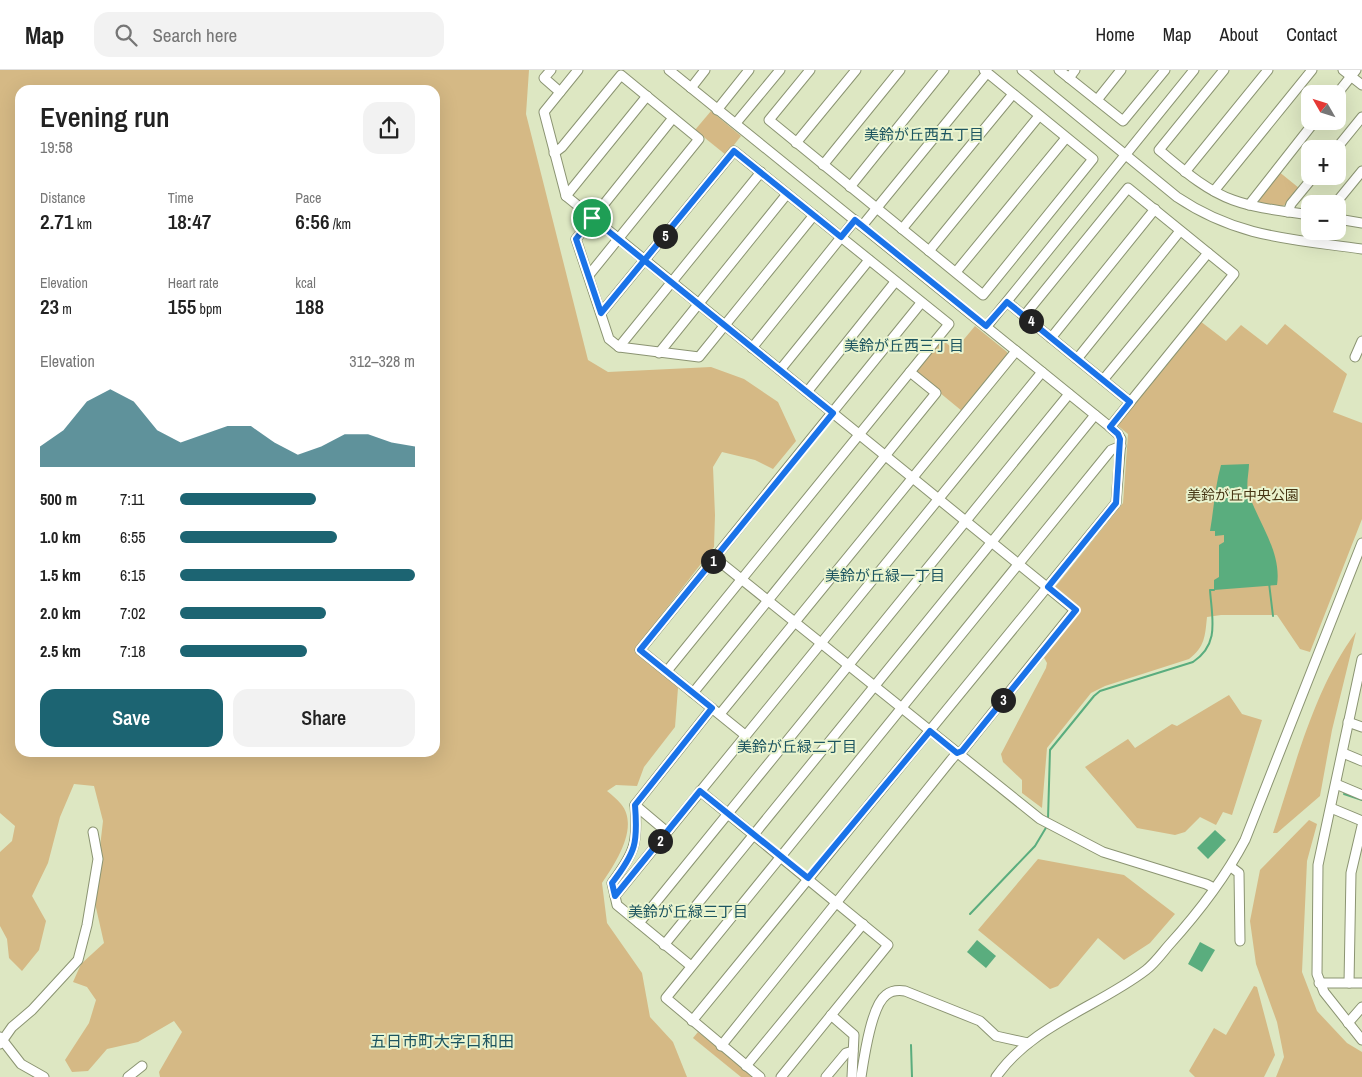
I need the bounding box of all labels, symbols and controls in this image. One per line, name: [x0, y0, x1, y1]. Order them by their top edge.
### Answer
search box: [94, 12, 444, 57]
text: Map: [25, 19, 64, 51]
icon: search: [112, 21, 140, 49]
text: Search here: [152, 22, 237, 48]
text: Home: [1095, 22, 1135, 47]
text: Map: [1163, 22, 1192, 47]
text: About: [1220, 22, 1258, 47]
text: Contact: [1286, 22, 1337, 47]
north arrow: [1301, 85, 1346, 130]
map controls: [1301, 85, 1346, 240]
text: Evening run: [40, 98, 170, 136]
button: share: [363, 102, 415, 154]
district label: 美鈴が丘西五丁目: [864, 124, 984, 145]
text: 19:58: [40, 136, 73, 158]
button: +: [1301, 140, 1346, 185]
text: Distance: [40, 189, 85, 207]
text: Time: [168, 189, 194, 207]
text: Pace: [295, 189, 322, 207]
button: −: [1301, 195, 1346, 240]
pin: [571, 197, 613, 239]
icon: arrive: [578, 204, 606, 232]
text: 2.71: [40, 207, 74, 236]
text: 18:47: [168, 207, 211, 236]
text: 6:56: [295, 207, 329, 236]
text: km: [74, 215, 92, 233]
text: /km: [329, 215, 351, 233]
pin: 5: [652, 224, 678, 248]
text: 5: [662, 227, 669, 245]
text: Elevation: [40, 274, 88, 292]
text: Heart rate: [168, 274, 219, 292]
text: kcal: [295, 274, 316, 292]
text: 23: [40, 292, 59, 321]
text: 155: [168, 292, 196, 321]
text: 188: [295, 292, 324, 321]
text: m: [59, 300, 72, 318]
text: bpm: [196, 300, 222, 318]
pin: 4: [1018, 308, 1044, 334]
text: 4: [1028, 312, 1035, 330]
district label: 美鈴が丘西三丁目: [844, 335, 964, 356]
text: Elevation: [40, 350, 95, 372]
text: 312–328 m: [349, 350, 415, 372]
park label: 美鈴が丘中央公園: [1187, 486, 1299, 504]
text: 500 m: [40, 488, 77, 510]
text: 7:11: [120, 488, 145, 510]
text: 1.0 km: [40, 526, 81, 548]
text: 6:55: [120, 526, 146, 548]
pin: 1: [700, 548, 726, 574]
text: 1: [710, 552, 717, 570]
text: 1.5 km: [40, 564, 81, 586]
text: 6:15: [120, 564, 146, 586]
district label: 美鈴が丘緑一丁目: [825, 565, 945, 586]
text: 2.0 km: [40, 602, 81, 624]
text: 7:02: [120, 602, 146, 624]
text: 2.5 km: [40, 640, 81, 662]
text: 7:18: [120, 640, 146, 662]
pin: 3: [990, 688, 1016, 712]
button: Save: [40, 689, 223, 747]
button: Share: [233, 689, 415, 747]
text: 3: [1000, 691, 1007, 709]
district label: 美鈴が丘緑二丁目: [737, 736, 857, 757]
pin: 2: [648, 828, 672, 854]
text: 2: [657, 832, 664, 850]
district label: 美鈴が丘緑三丁目: [628, 901, 748, 922]
district label: 五日市町大字口和田: [370, 1030, 514, 1052]

